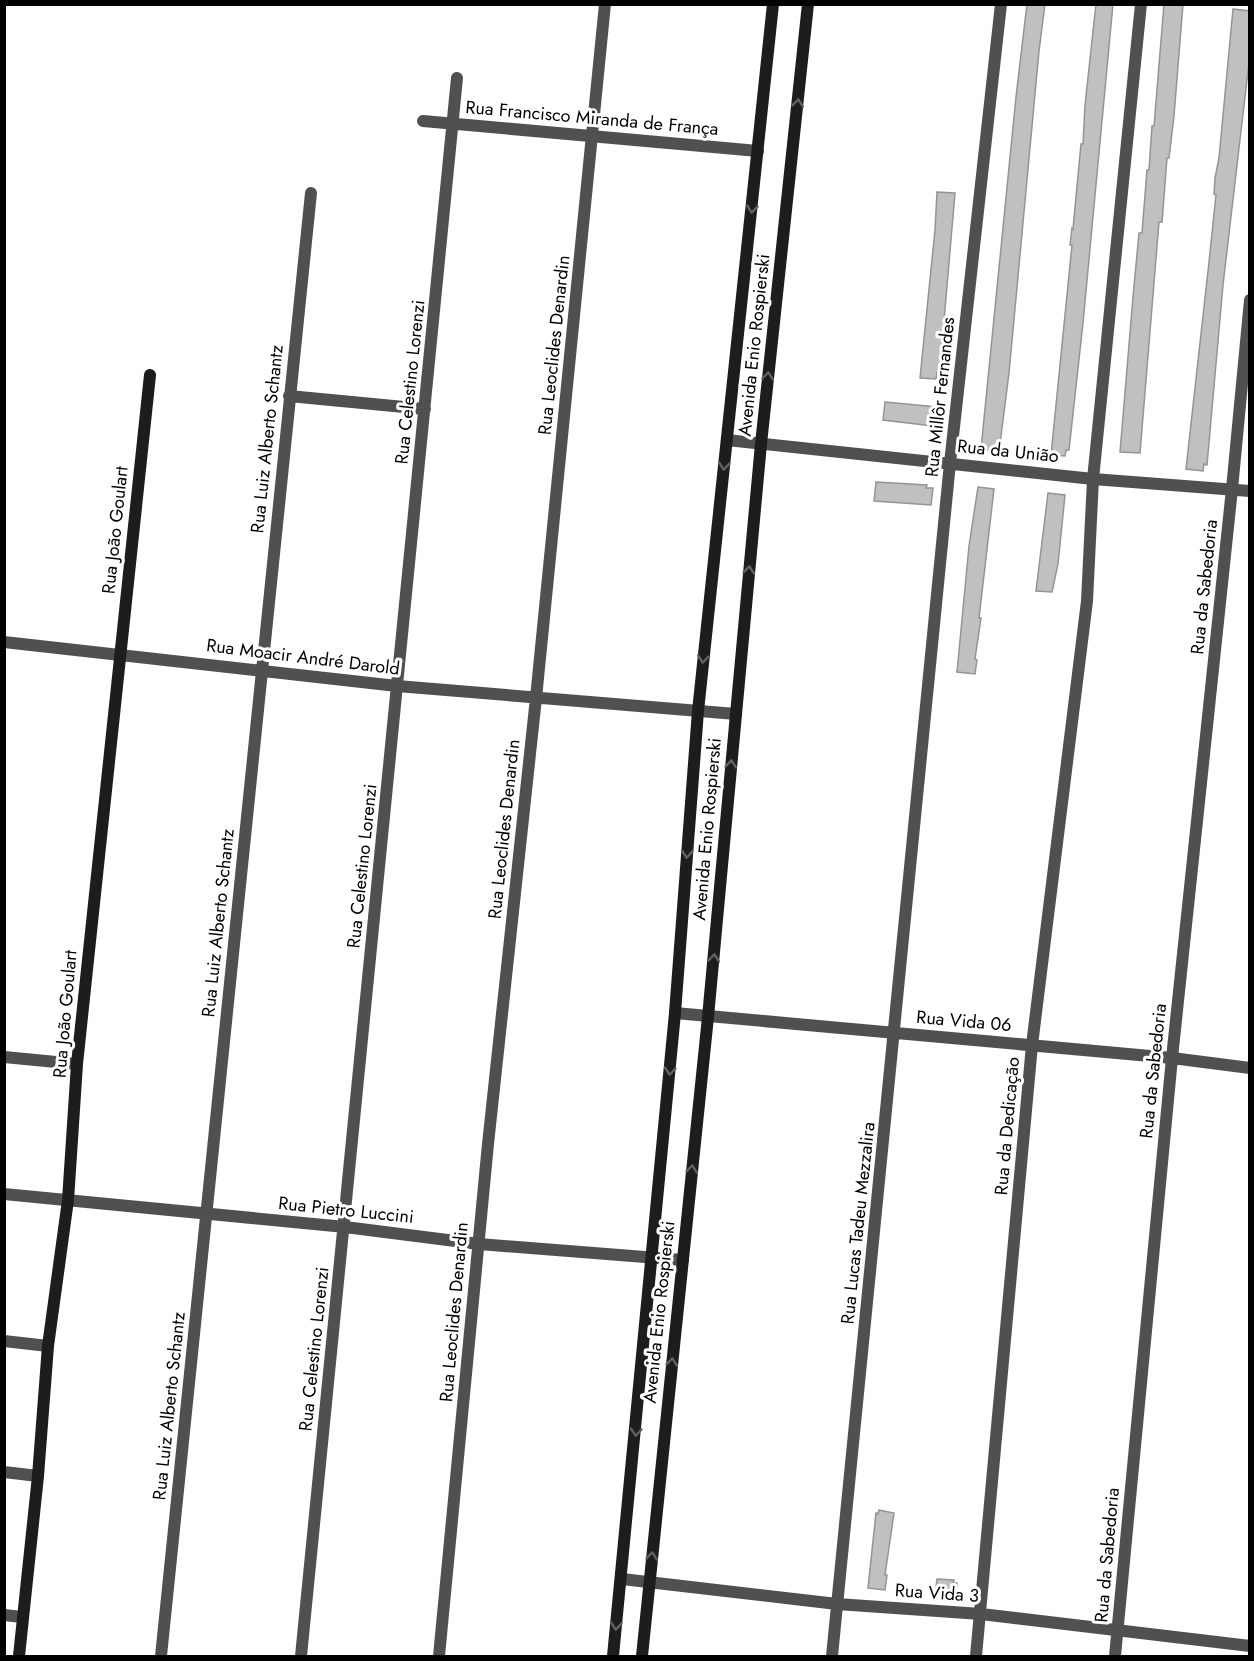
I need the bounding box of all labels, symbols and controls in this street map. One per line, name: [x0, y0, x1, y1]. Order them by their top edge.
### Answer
street label: Rua Francisco Miranda de França: [464, 94, 720, 142]
one-way arrow: [791, 98, 804, 107]
one-way arrow: [746, 204, 759, 214]
street label: Avenida Enio Rospierski: [732, 253, 776, 437]
street label: Rua Leoclides Denardin: [532, 254, 576, 436]
street label: Rua Celestino Lorenzi: [388, 299, 432, 465]
street label: Rua Millôr Fernandes: [919, 316, 961, 478]
street label: Rua Luiz Alberto Schantz: [244, 343, 290, 534]
one-way arrow: [761, 371, 774, 380]
street label: Rua da União: [956, 433, 1060, 469]
one-way arrow: [718, 461, 731, 470]
street label: Rua João Goulart: [95, 464, 135, 595]
street label: Rua da Sabedoria: [1184, 518, 1224, 656]
one-way arrow: [742, 565, 755, 575]
street label: Rua Moacir André Darold: [205, 632, 401, 682]
one-way arrow: [697, 655, 710, 664]
street label: Avenida Enio Rospierski: [686, 737, 728, 921]
street label: Rua Leoclides Denardin: [482, 738, 526, 920]
one-way arrow: [724, 760, 737, 769]
street label: Rua Celestino Lorenzi: [340, 783, 384, 949]
street label: Rua Luiz Alberto Schantz: [195, 827, 241, 1018]
one-way arrow: [681, 849, 694, 858]
street label: Rua João Goulart: [46, 948, 84, 1079]
one-way arrow: [707, 954, 720, 963]
street label: Rua da Sabedoria: [1133, 1002, 1173, 1140]
street label: Rua Vida 06: [915, 1004, 1013, 1038]
street label: Rua da Dedicação: [988, 1056, 1026, 1196]
one-way arrow: [663, 1066, 676, 1075]
street label: Rua Lucas Tadeu Mezzalira: [834, 1121, 882, 1325]
one-way arrow: [685, 1164, 698, 1173]
street label: Rua Pietro Luccini: [277, 1190, 415, 1230]
street label: Avenida Enio Rospierski: [637, 1220, 681, 1404]
street label: Rua Leoclides Denardin: [433, 1221, 475, 1403]
street label: Rua Celestino Lorenzi: [292, 1266, 336, 1432]
street label: Rua Luiz Alberto Schantz: [146, 1310, 192, 1501]
one-way arrow: [665, 1358, 678, 1367]
one-way arrow: [630, 1428, 643, 1437]
street label: Rua da Sabedoria: [1088, 1486, 1126, 1624]
one-way arrow: [646, 1552, 658, 1561]
street label: Rua Vida 3: [894, 1577, 980, 1609]
one-way arrow: [611, 1622, 623, 1631]

